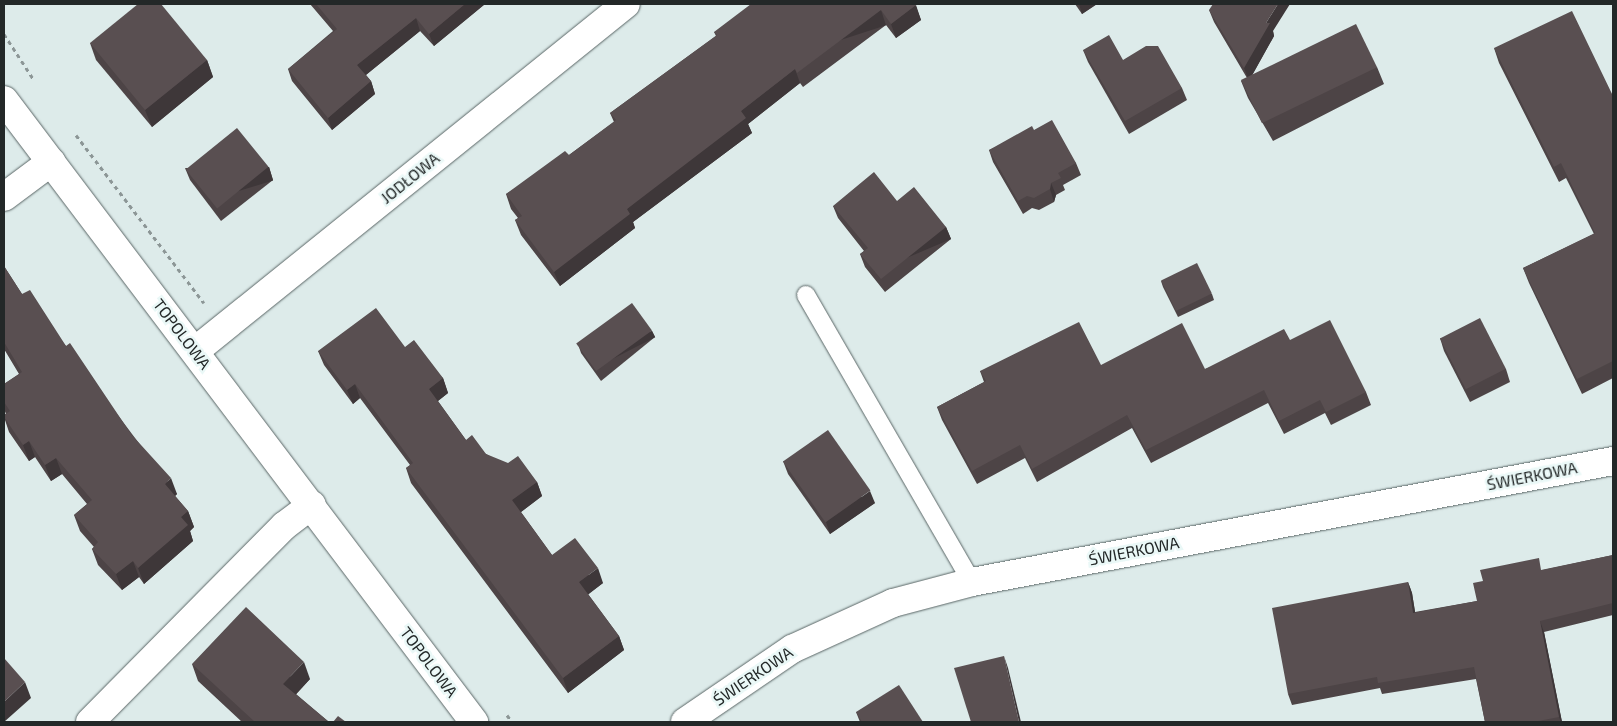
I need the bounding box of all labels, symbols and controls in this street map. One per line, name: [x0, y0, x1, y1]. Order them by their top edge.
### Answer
street label: JODŁOWA: [377, 148, 443, 208]
street label: TOPOLOWA: [149, 295, 215, 373]
street label: ŚWIERKOWA: [1485, 458, 1579, 494]
street label: ŚWIERKOWA: [1087, 533, 1181, 569]
street label: TOPOLOWA: [396, 623, 462, 701]
street label: ŚWIERKOWA: [710, 642, 796, 710]

